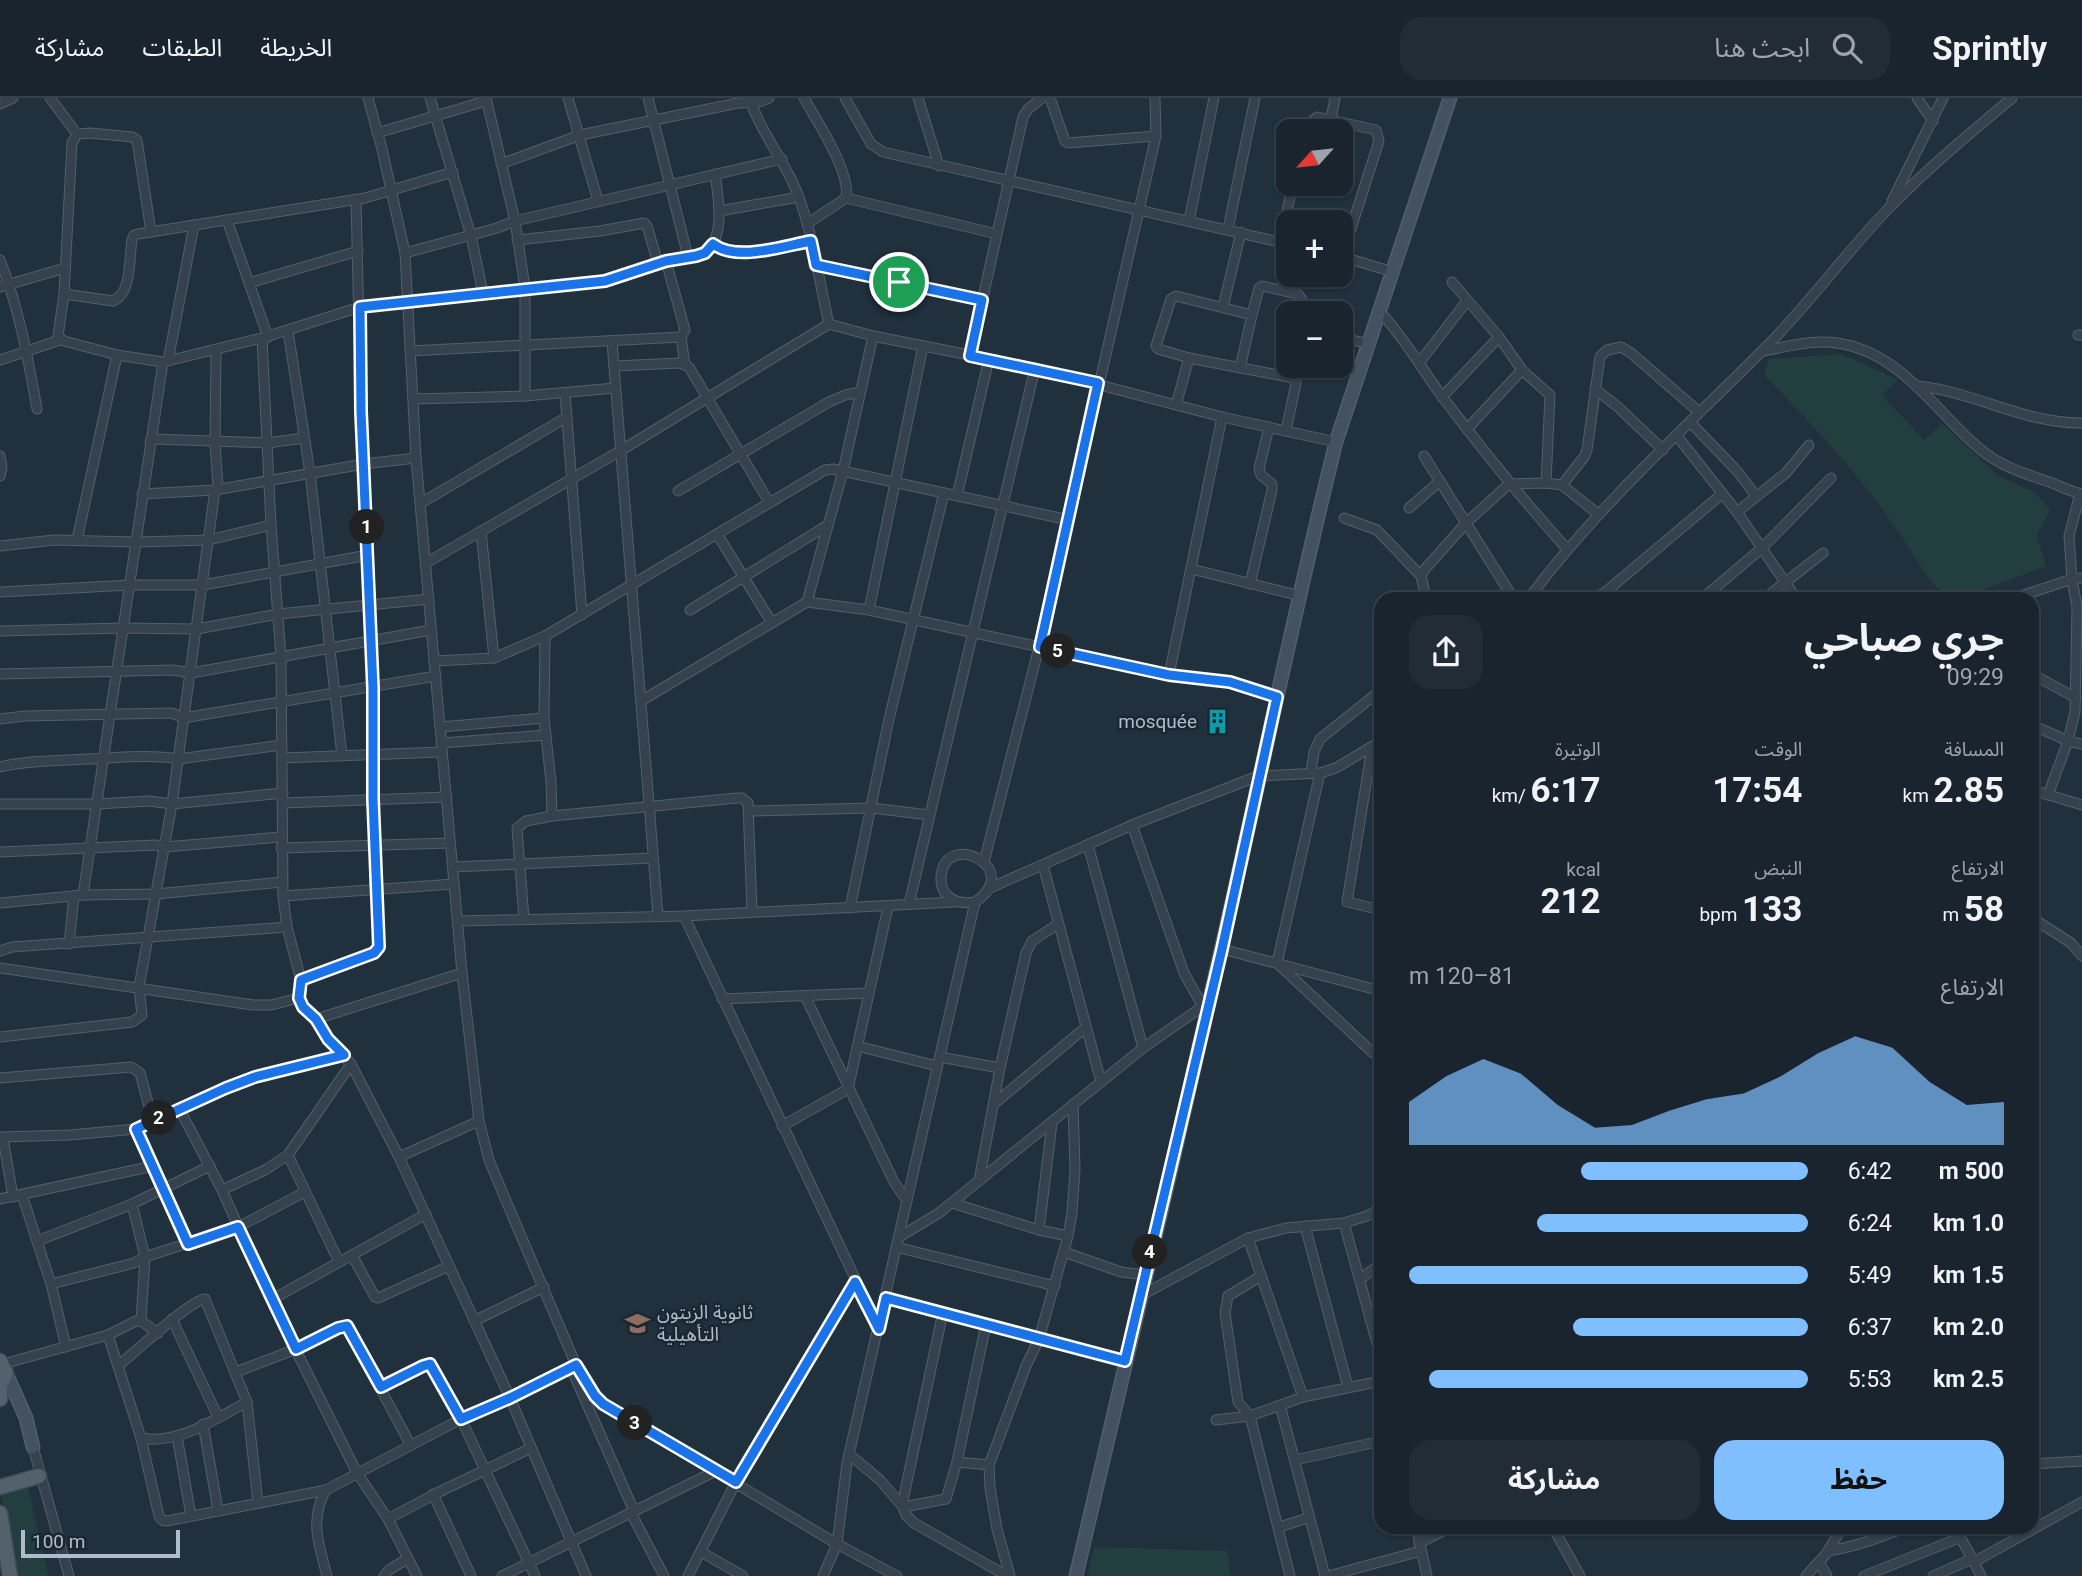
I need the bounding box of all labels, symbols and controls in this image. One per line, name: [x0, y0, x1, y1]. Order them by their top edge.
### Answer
search box: [1400, 17, 1890, 80]
icon: search: [1828, 29, 1866, 67]
text: Sprintly: [1932, 29, 2047, 68]
text: ابحث هنا: [1714, 33, 1810, 63]
text: مشاركة: [35, 34, 104, 62]
text: الطبقات: [142, 34, 222, 62]
text: الخريطة: [260, 34, 332, 62]
north arrow: [1276, 119, 1353, 196]
map controls: [1276, 119, 1353, 378]
button: +: [1276, 210, 1353, 287]
pin: [869, 252, 929, 312]
icon: arrive: [880, 263, 918, 301]
button: −: [1276, 301, 1353, 378]
pin: 1: [350, 510, 384, 544]
text: 1: [361, 515, 372, 538]
button: share: [1409, 615, 1483, 689]
text: جري صباحي: [1804, 616, 2004, 660]
pin: 5: [1040, 634, 1076, 668]
text: 5: [1052, 639, 1063, 662]
text: 09:29: [1947, 664, 2004, 691]
building icon: mosquée: [1203, 707, 1231, 735]
place label: mosquée: [1118, 710, 1197, 733]
text: الوتيرة: [1555, 738, 1601, 761]
text: الوقت: [1755, 738, 1802, 761]
text: المسافة: [1944, 738, 2004, 761]
text: 6:17: [1531, 770, 1601, 811]
text: 17:54: [1712, 770, 1802, 811]
text: 2.85: [1934, 770, 2004, 811]
text: /km: [1492, 784, 1531, 807]
text: km: [1903, 784, 1934, 807]
text: النبض: [1754, 857, 1802, 880]
text: الارتفاع: [1952, 857, 2004, 880]
text: kcal: [1566, 858, 1601, 881]
text: 212: [1540, 881, 1601, 922]
text: 133: [1742, 889, 1802, 930]
text: 58: [1964, 889, 2004, 930]
text: bpm: [1699, 903, 1742, 926]
text: m: [1942, 903, 1964, 926]
text: 81–120 m: [1409, 963, 1515, 990]
text: الارتفاع: [1941, 974, 2004, 1001]
pin: 2: [142, 1100, 176, 1136]
text: 2: [153, 1106, 164, 1129]
text: 6:42: [1848, 1158, 1892, 1185]
text: 500 m: [1939, 1158, 2004, 1185]
text: 6:24: [1848, 1210, 1892, 1237]
text: 1.0 km: [1933, 1210, 2004, 1237]
pin: 4: [1132, 1234, 1168, 1270]
text: 4: [1144, 1240, 1155, 1263]
text: 5:49: [1848, 1262, 1892, 1289]
text: 1.5 km: [1933, 1262, 2004, 1289]
place label: ثانوية الزيتون التأهيلية: [657, 1301, 753, 1346]
school or university icon: ثانوية الزيتون التأهيلية: [623, 1309, 651, 1337]
text: 6:37: [1848, 1314, 1892, 1341]
text: 2.0 km: [1933, 1314, 2004, 1341]
text: 5:53: [1848, 1366, 1892, 1393]
text: 2.5 km: [1933, 1366, 2004, 1393]
pin: 3: [618, 1406, 652, 1440]
text: 3: [629, 1411, 640, 1434]
button: مشاركة: [1409, 1440, 1700, 1520]
button: حفظ: [1714, 1440, 2004, 1520]
scale bar: [21, 1527, 180, 1559]
text: 100 m: [32, 1530, 85, 1553]

